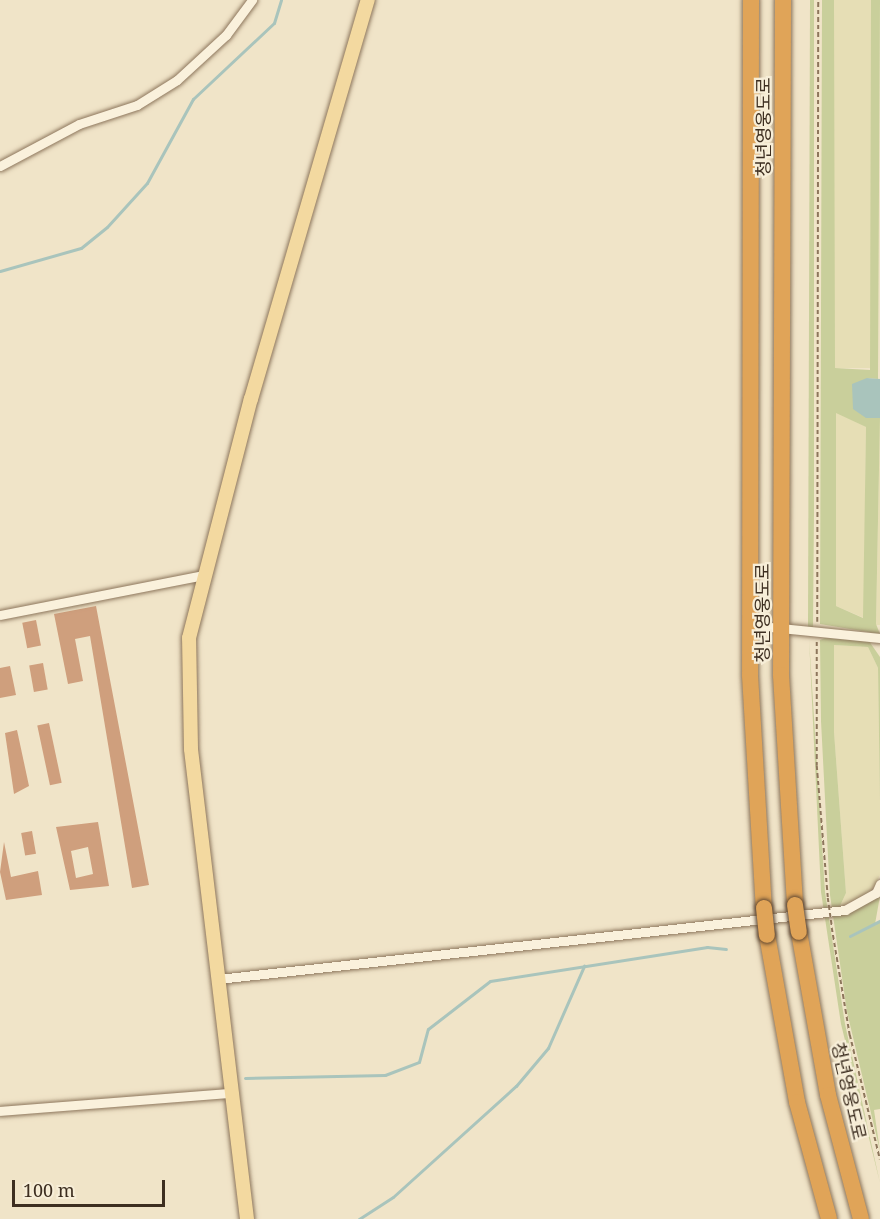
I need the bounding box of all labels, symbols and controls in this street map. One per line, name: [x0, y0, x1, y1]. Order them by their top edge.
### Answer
street label: 청년영웅도로: [752, 77, 774, 177]
street label: 청년영웅도로: [751, 563, 773, 663]
street label: 청년영웅도로: [827, 1040, 871, 1142]
scale bar: [15, 1168, 168, 1206]
text: 100 m: [23, 1178, 75, 1202]

